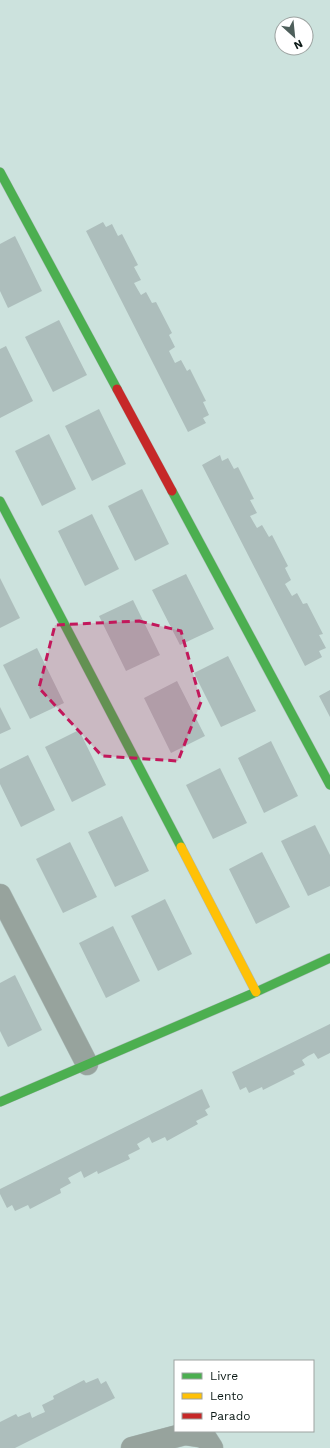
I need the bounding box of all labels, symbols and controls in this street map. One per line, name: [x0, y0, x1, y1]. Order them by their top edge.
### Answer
north arrow: [274, 16, 314, 56]
text: N: [292, 37, 305, 52]
legend: [174, 1360, 314, 1432]
text: Livre: [210, 1369, 238, 1383]
text: Lento: [210, 1389, 244, 1403]
text: Parado: [210, 1409, 250, 1423]

